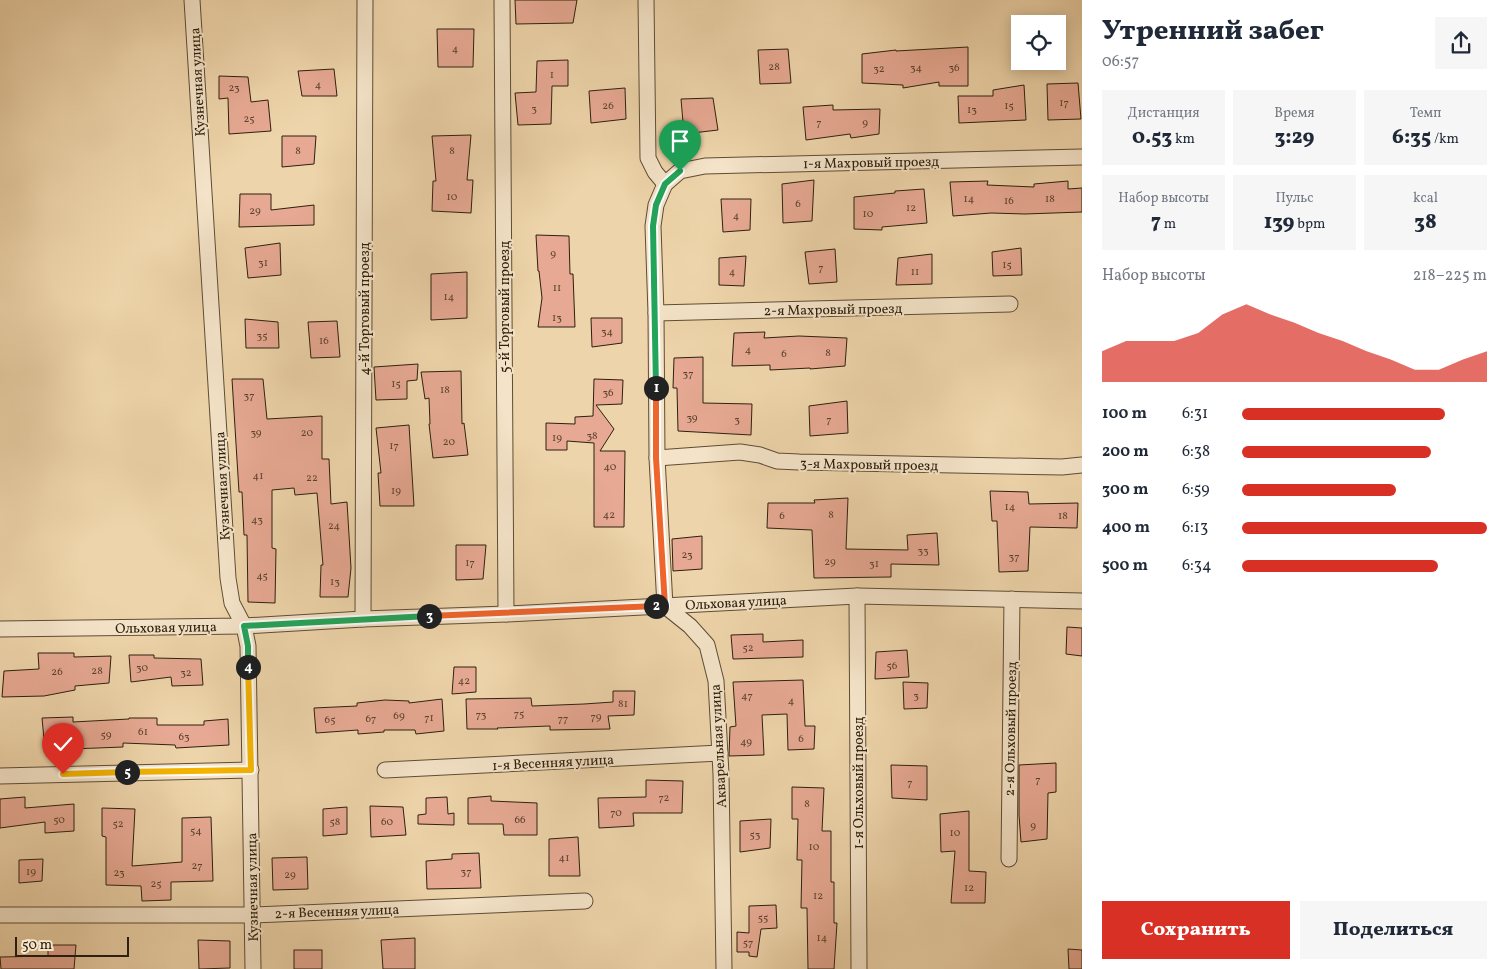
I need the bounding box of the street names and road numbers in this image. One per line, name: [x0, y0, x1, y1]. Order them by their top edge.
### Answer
street label: Кузнечная улица: [186, 27, 211, 137]
street label: 1-я Махровый проезд: [803, 153, 939, 174]
street label: 5-й Торговый проезд: [496, 241, 515, 373]
street label: 4-й Торговый проезд: [356, 242, 375, 376]
street label: 2-я Махровый проезд: [764, 300, 903, 321]
street label: Кузнечная улица: [211, 431, 236, 541]
street label: 3-я Махровый проезд: [800, 455, 938, 476]
street label: Ольховая улица: [685, 591, 787, 616]
street label: Ольховая улица: [115, 618, 217, 639]
street label: 2-я Ольховый проезд: [1001, 661, 1022, 797]
street label: Акварельная улица: [707, 683, 732, 808]
street label: 1-я Ольховый проезд: [850, 717, 869, 849]
street label: 1-я Весенняя улица: [492, 751, 615, 776]
street label: Кузнечная улица: [243, 832, 264, 942]
street label: 2-я Весенняя улица: [274, 901, 400, 924]

